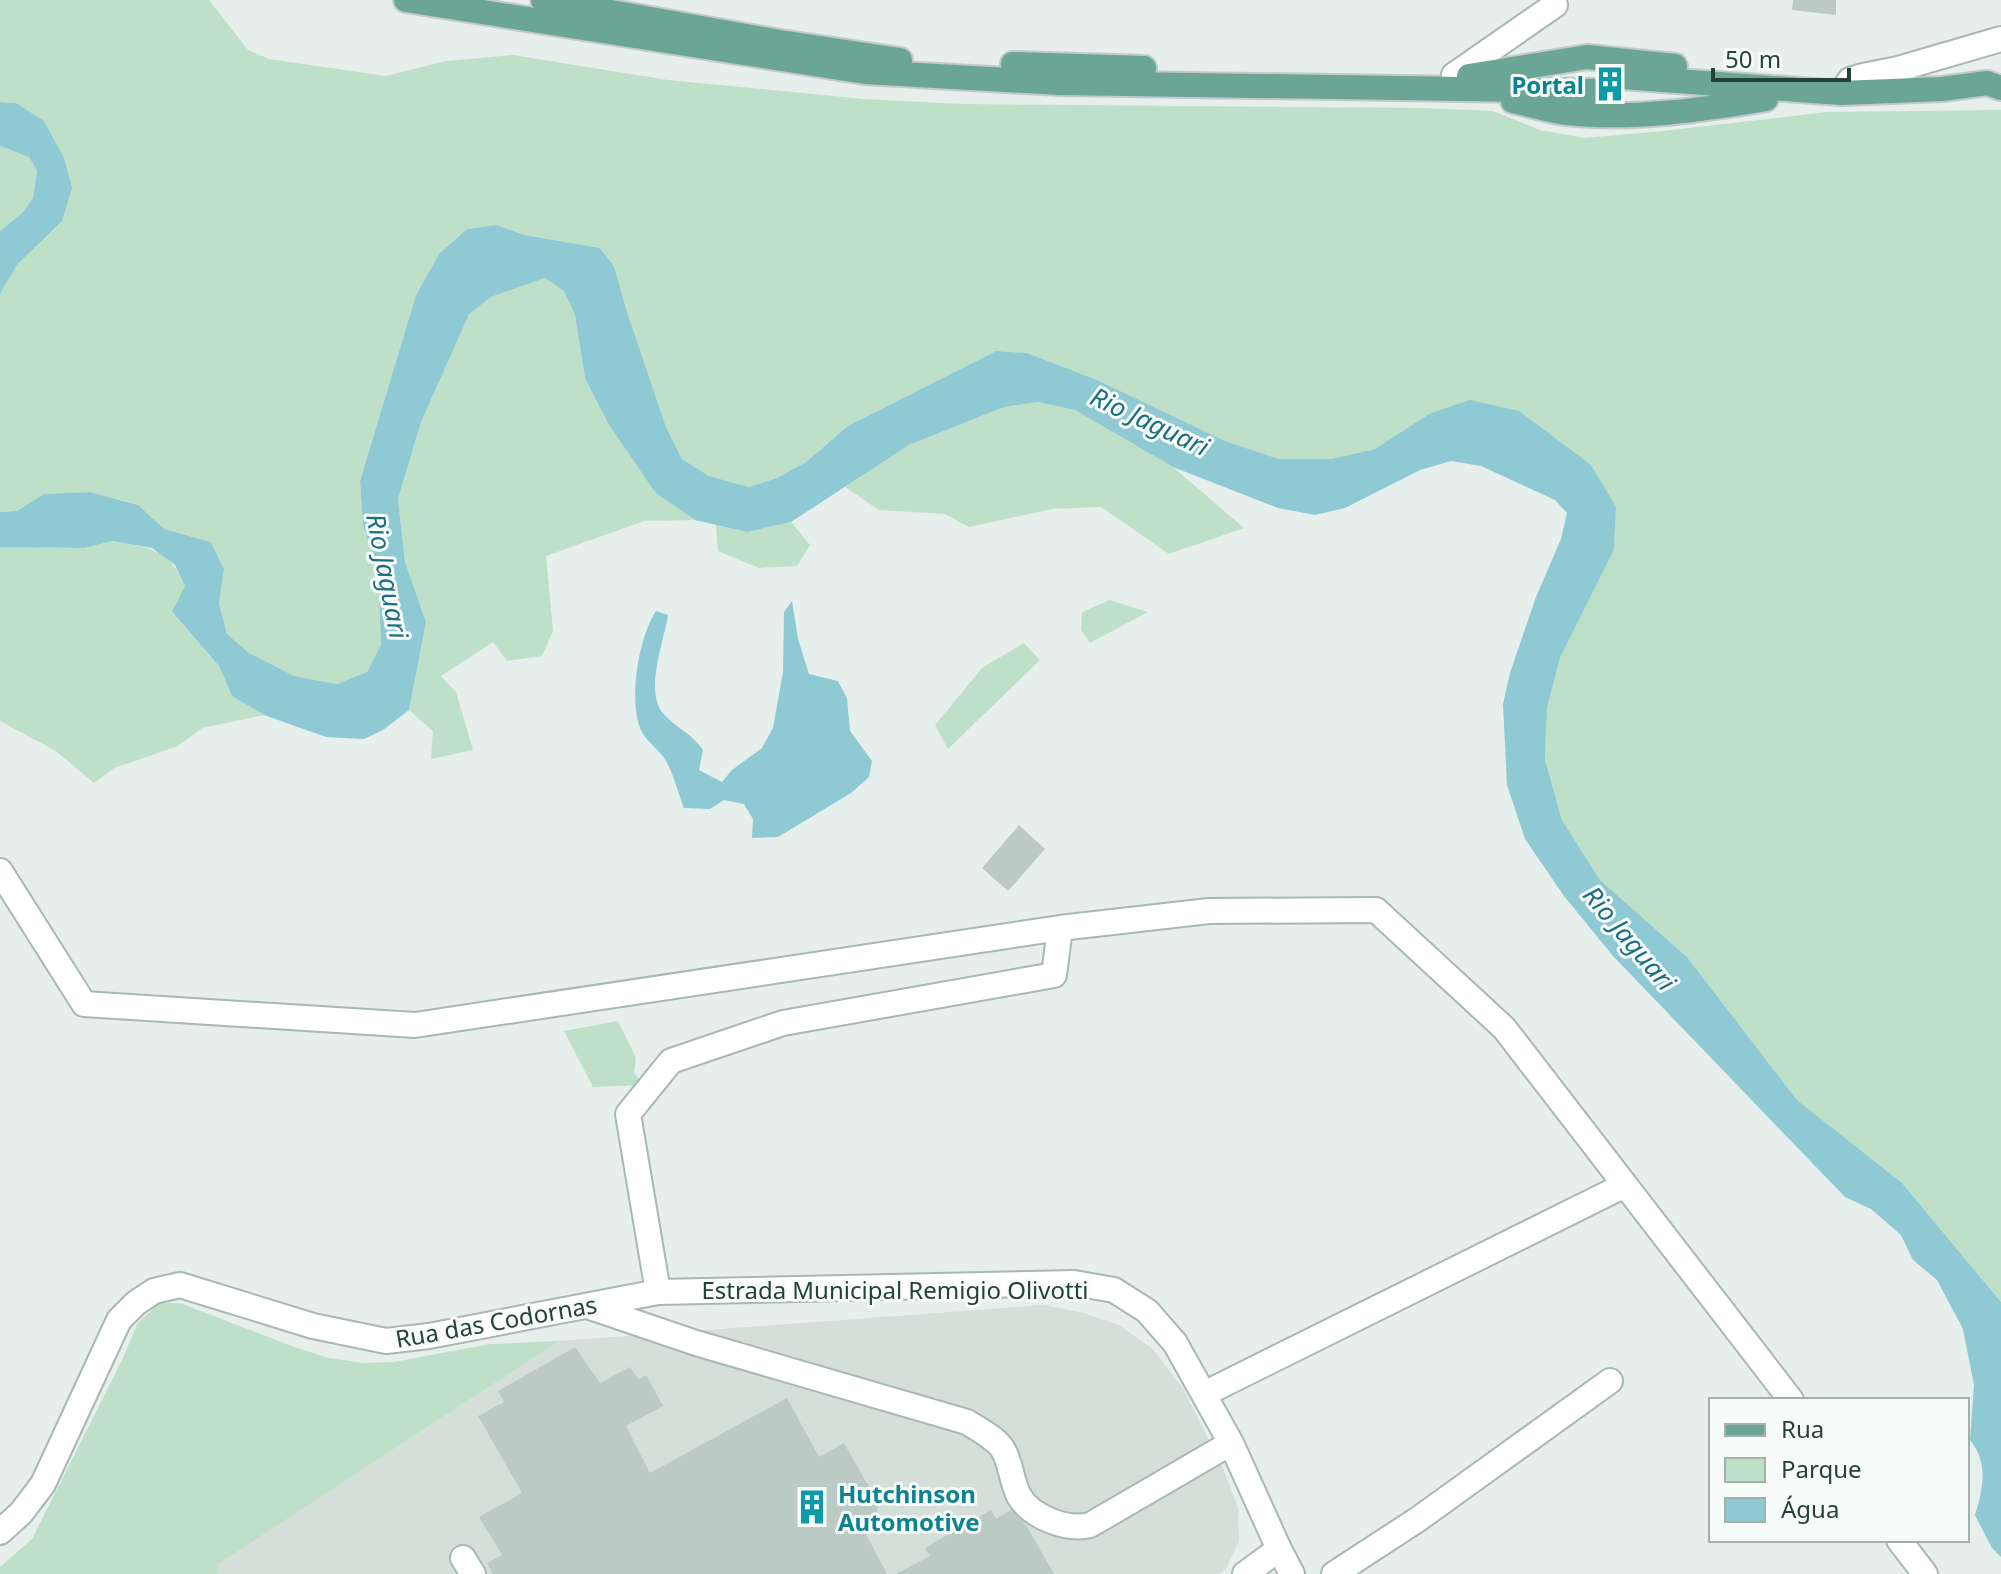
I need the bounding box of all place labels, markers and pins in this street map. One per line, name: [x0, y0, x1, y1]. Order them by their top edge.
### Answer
building icon: Portal: [1591, 65, 1629, 103]
place label: Portal: [1511, 68, 1584, 101]
place label: Hutchinson Automotive: [838, 1477, 980, 1538]
building icon: Hutchinson Automotive: [793, 1488, 831, 1526]

